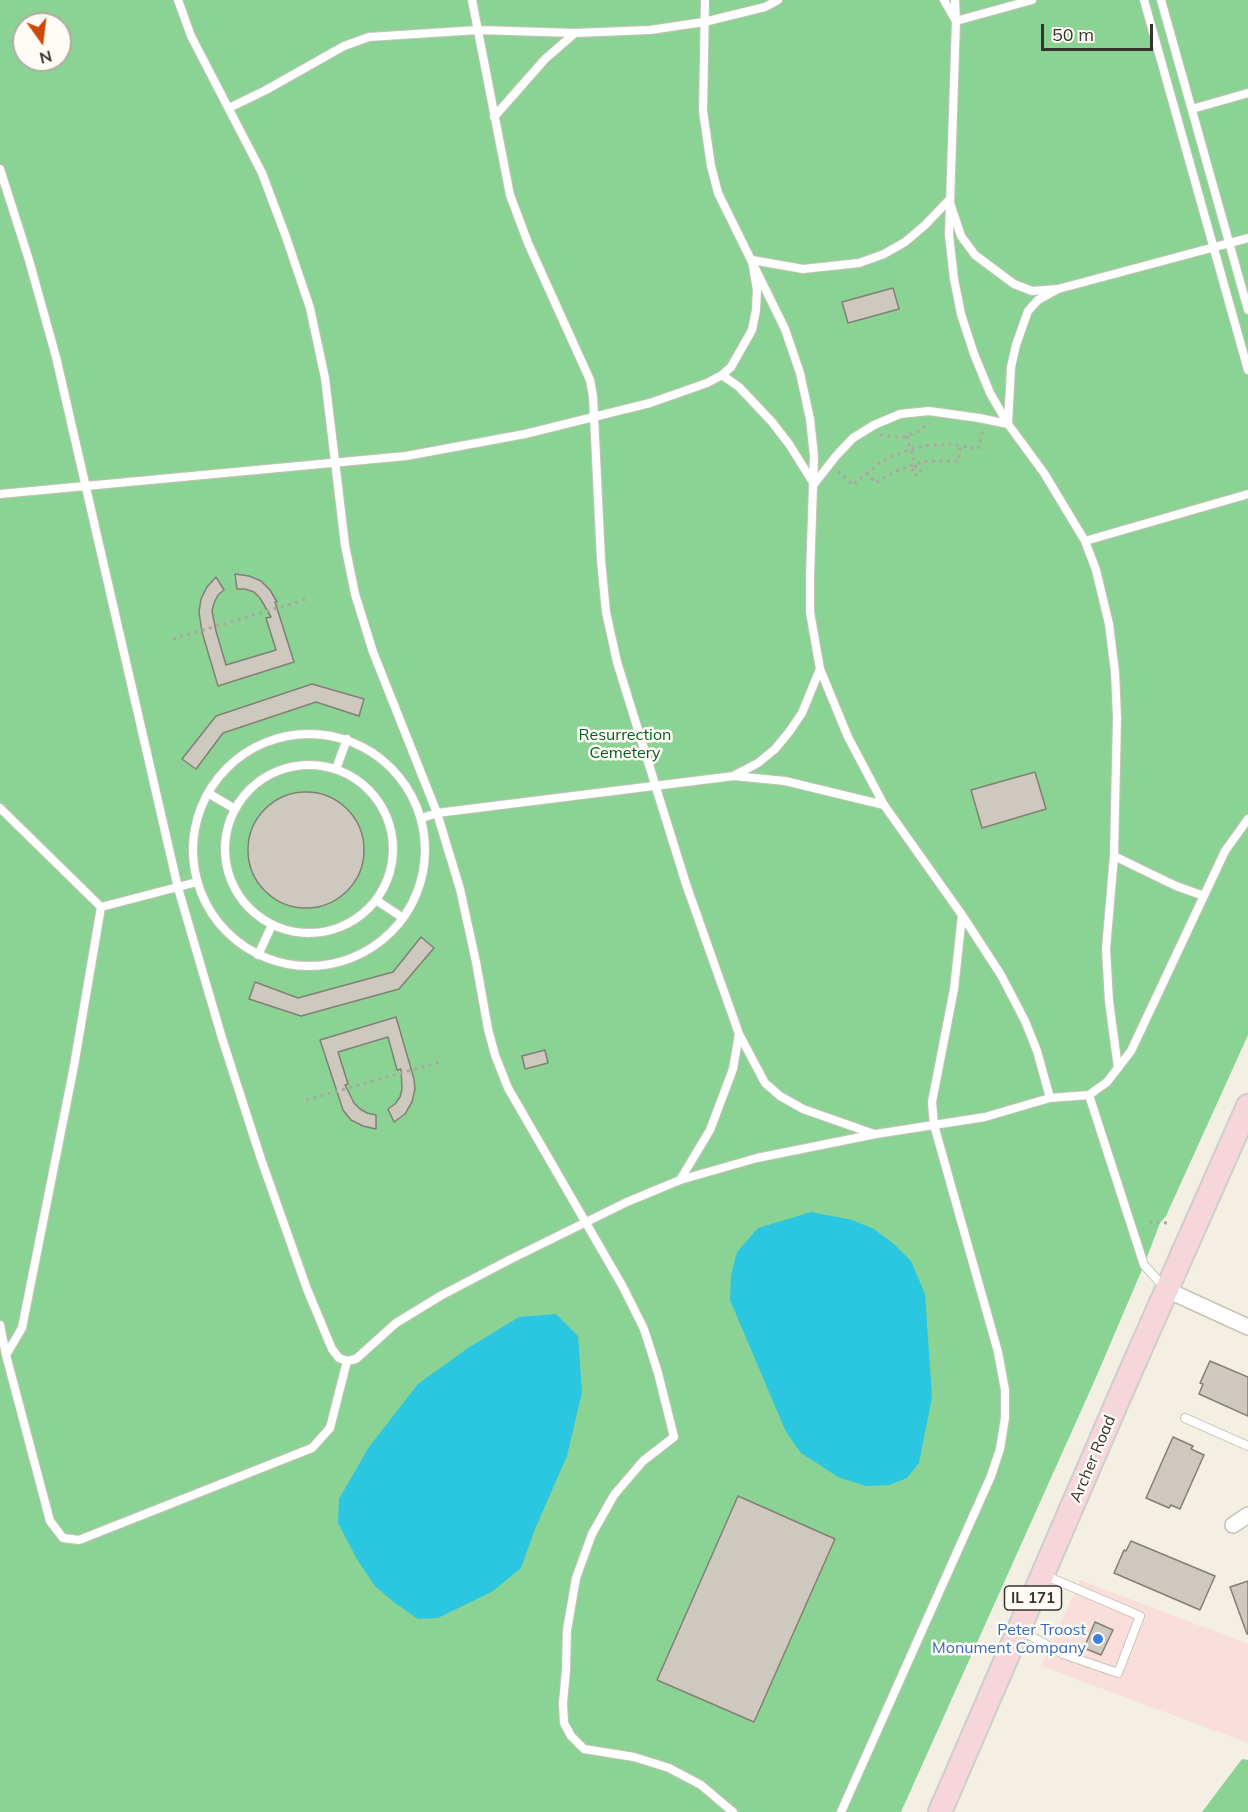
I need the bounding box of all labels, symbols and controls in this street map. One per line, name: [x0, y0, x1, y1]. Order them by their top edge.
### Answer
north arrow: [12, 12, 72, 72]
scale bar: [1044, 12, 1156, 50]
text: 50 m: [1052, 23, 1094, 46]
text: N: [38, 46, 54, 69]
park label: Resurrection Cemetery: [579, 725, 671, 763]
street label: Archer Road: [1066, 1413, 1120, 1505]
road number: IL 171: [1004, 1586, 1062, 1610]
place label: Peter Troost Monument Company: [932, 1620, 1086, 1658]
marker: Peter Troost Monument Company: [1091, 1632, 1105, 1646]

